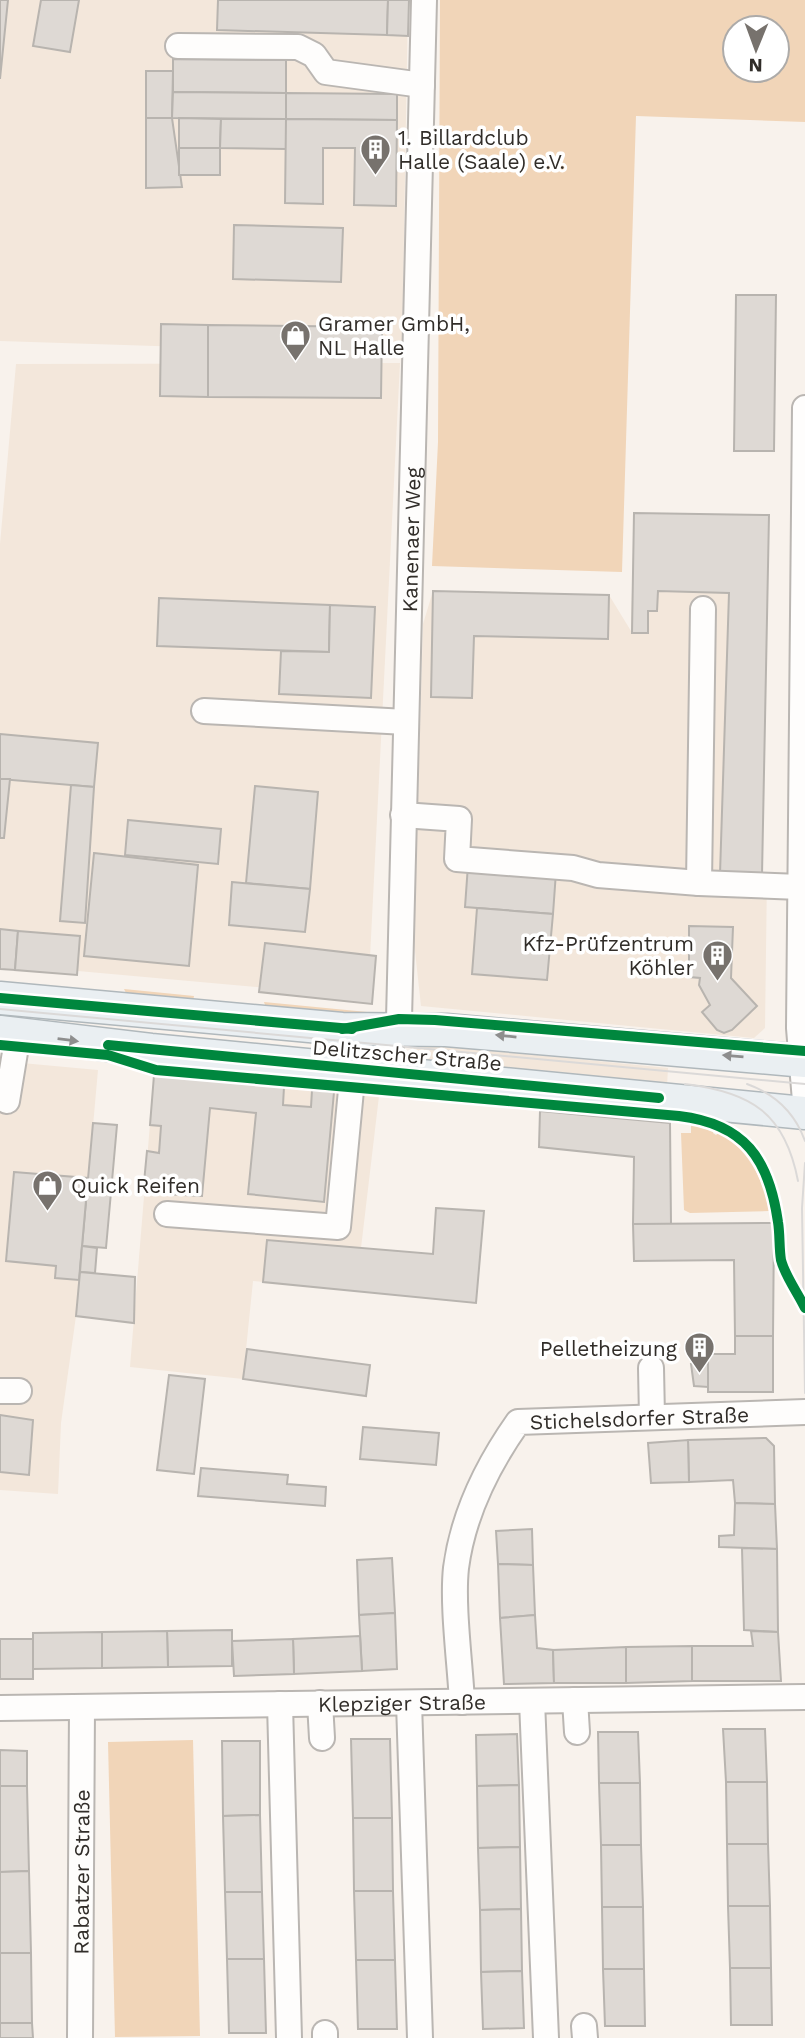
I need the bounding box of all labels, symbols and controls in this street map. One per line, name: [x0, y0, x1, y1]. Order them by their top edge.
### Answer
north arrow: [721, 14, 791, 84]
text: N: [748, 54, 763, 77]
place label: 1. Billardclub Halle (Saale) e.V.: [398, 125, 565, 174]
building icon: 1. Billardclub Halle (Saale) e.V.: [358, 132, 392, 176]
place label: Gramer GmbH, NL Halle: [318, 311, 470, 360]
shop icon: Gramer GmbH, NL Halle: [278, 318, 312, 362]
street label: Kanenaer Weg: [396, 466, 425, 613]
place label: Kfz-Prüfzentrum Köhler: [522, 931, 694, 980]
building icon: Kfz-Prüfzentrum Köhler: [700, 938, 734, 982]
one-way arrow: [495, 1030, 517, 1041]
one-way arrow: [57, 1034, 79, 1045]
street label: Delitzscher Straße: [311, 1034, 503, 1076]
one-way arrow: [722, 1050, 744, 1061]
shop icon: Quick Reifen: [31, 1168, 65, 1212]
place label: Quick Reifen: [71, 1173, 200, 1198]
building icon: Pelletheizung: [683, 1331, 717, 1375]
place label: Pelletheizung: [540, 1336, 678, 1361]
street label: Stichelsdorfer Straße: [529, 1401, 750, 1434]
street label: Klepziger Straße: [318, 1689, 486, 1716]
street label: Rabatzer Straße: [68, 1789, 94, 1955]

